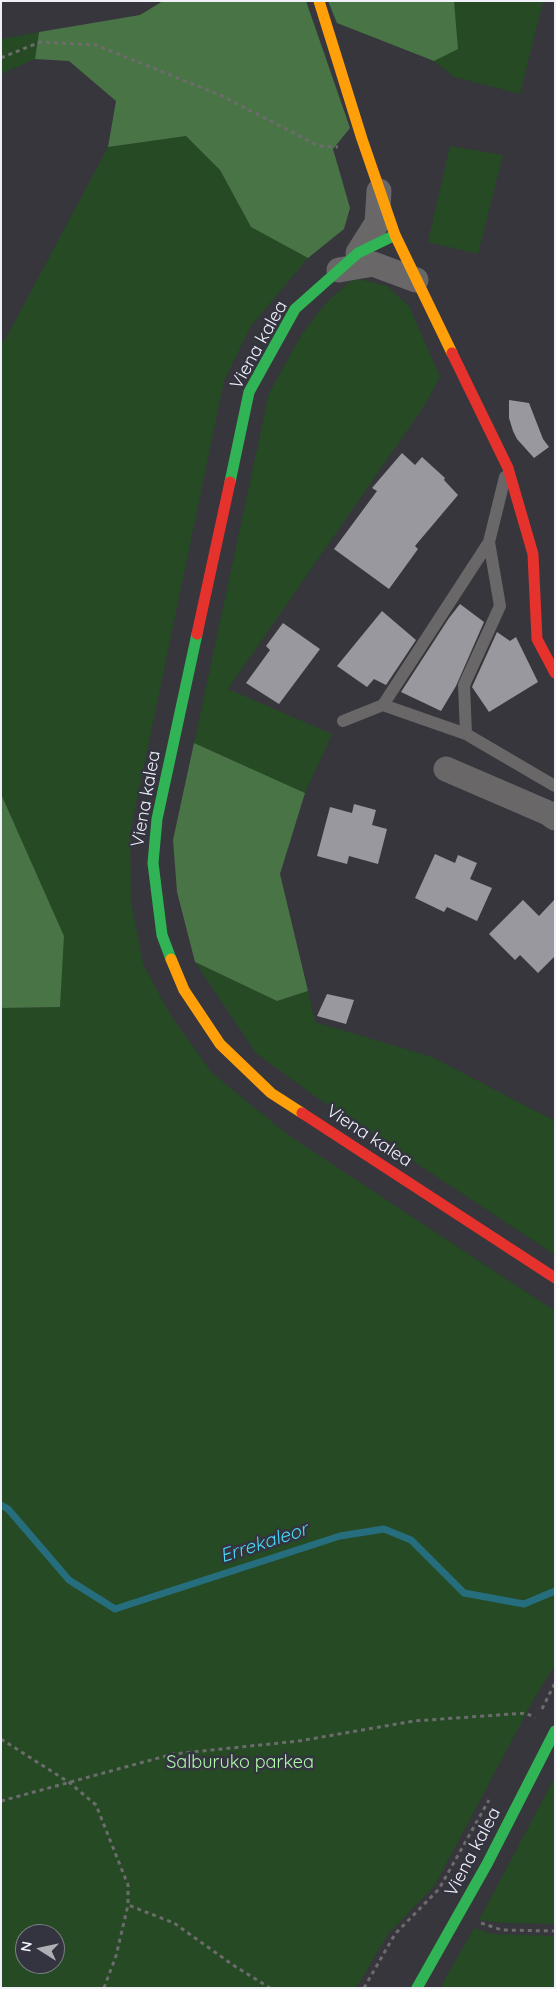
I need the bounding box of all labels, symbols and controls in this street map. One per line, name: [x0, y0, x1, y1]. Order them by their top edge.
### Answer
street label: Viena kalea: [226, 297, 292, 393]
street label: Viena kalea: [127, 749, 165, 849]
street label: Viena kalea: [322, 1100, 416, 1172]
water label: Errekaleor: [217, 1518, 311, 1568]
park label: Salburuko parkea: [166, 1752, 314, 1774]
street label: Viena kalea: [441, 1804, 505, 1900]
north arrow: [15, 1924, 65, 1974]
text: N: [16, 1940, 36, 1953]

